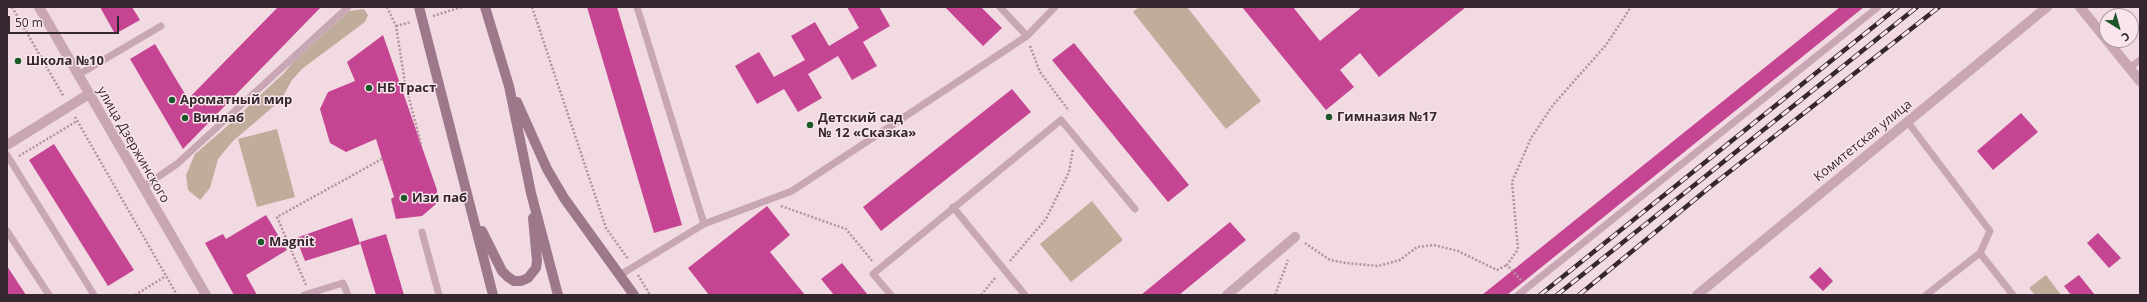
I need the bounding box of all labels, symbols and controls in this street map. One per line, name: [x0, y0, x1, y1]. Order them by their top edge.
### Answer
scale bar: [10, 8, 121, 34]
north arrow: [2099, 8, 2139, 48]
text: 50 m: [15, 14, 43, 31]
text: С: [2119, 29, 2133, 45]
place label: Школа №10: [26, 53, 104, 69]
marker: Школа №10: [13, 56, 23, 66]
place label: НБ Траст: [377, 80, 436, 96]
marker: НБ Траст: [364, 83, 374, 93]
street label: улица Дзержинского: [93, 84, 173, 206]
place label: Ароматный мир: [180, 92, 292, 108]
marker: Ароматный мир: [167, 95, 177, 105]
street label: Комитетская улица: [1811, 97, 1915, 185]
place label: Гимназия №17: [1337, 109, 1437, 125]
place label: Винлаб: [193, 110, 244, 126]
place label: Детский сад № 12 «Сказка»: [818, 110, 916, 141]
marker: Гимназия №17: [1324, 112, 1334, 122]
marker: Винлаб: [180, 113, 190, 123]
marker: Детский сад № 12 «Сказка»: [805, 120, 815, 130]
place label: Изи паб: [412, 190, 467, 206]
marker: Изи паб: [399, 193, 409, 203]
place label: Magnit: [269, 234, 315, 250]
marker: Magnit: [256, 237, 266, 247]

